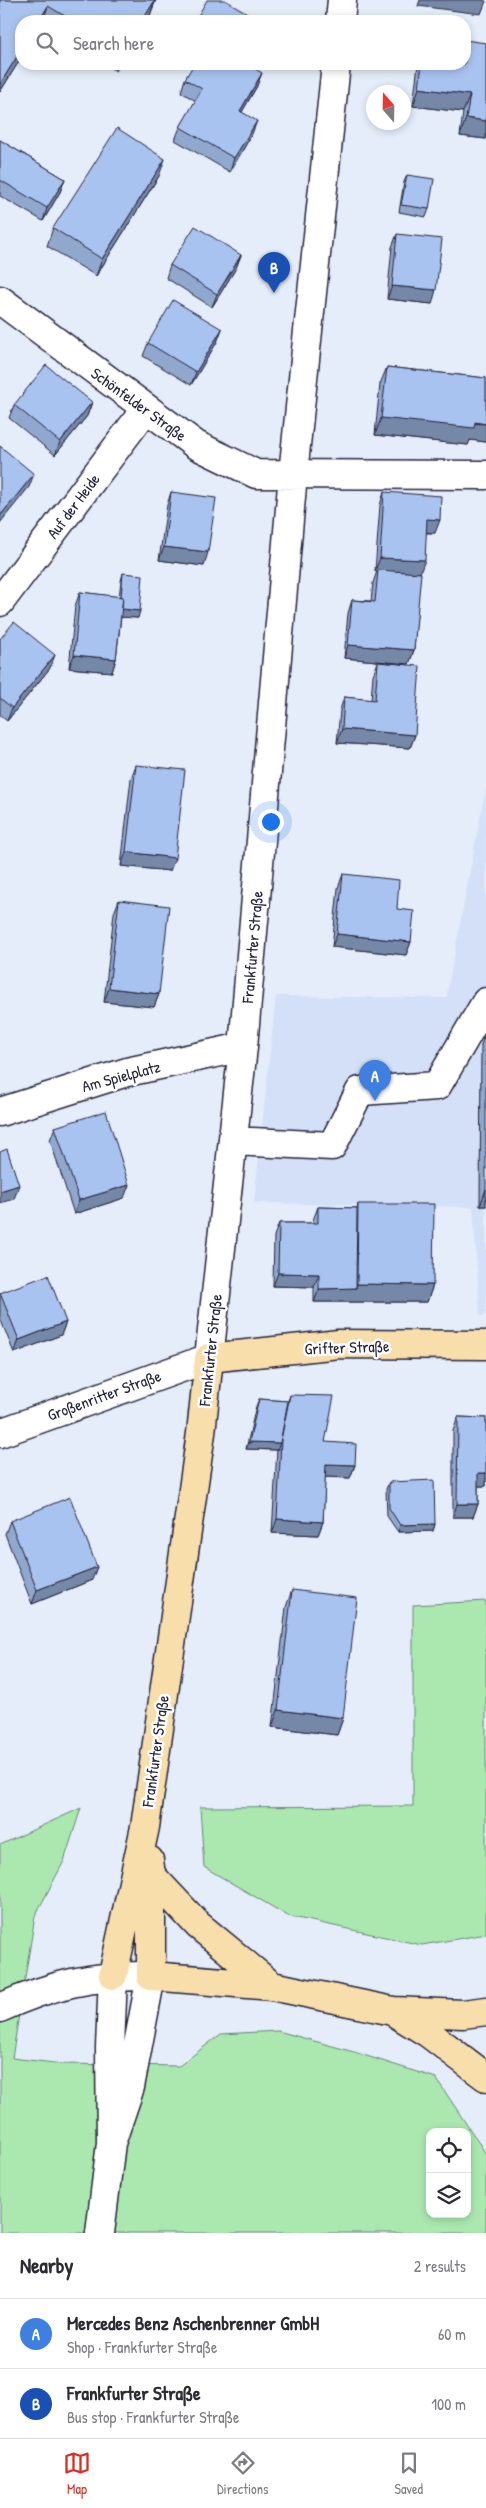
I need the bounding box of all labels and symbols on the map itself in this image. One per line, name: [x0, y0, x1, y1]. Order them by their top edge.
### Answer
north arrow: [366, 85, 411, 130]
pin: B: [258, 252, 290, 293]
street label: Schönfelder Straße: [87, 362, 192, 446]
street label: Auf der Heide: [41, 468, 105, 543]
your location: [258, 809, 284, 835]
street label: Frankfurter Straße: [236, 889, 268, 1005]
street label: Am Spielplatz: [79, 1055, 163, 1097]
pin: A: [359, 1060, 391, 1101]
street label: Frankfurter Straße: [193, 1292, 227, 1408]
street label: Grifter Straße: [304, 1335, 390, 1359]
street label: Großenritter Straße: [44, 1364, 164, 1426]
street label: Frankfurter Straße: [136, 1693, 174, 1809]

